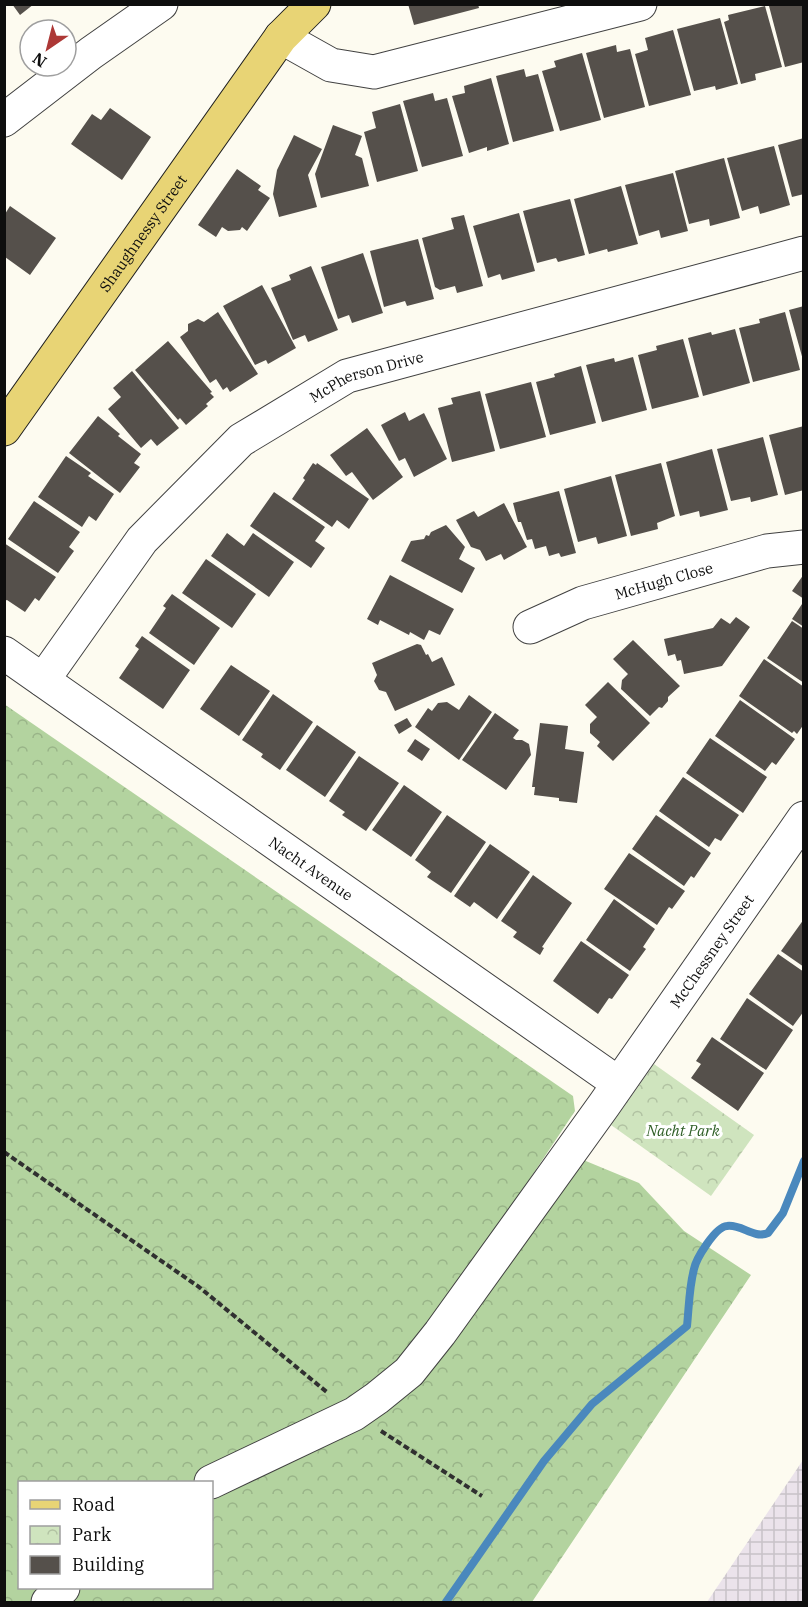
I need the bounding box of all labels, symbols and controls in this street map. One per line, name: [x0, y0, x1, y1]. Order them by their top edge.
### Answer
north arrow: [18, 18, 78, 78]
text: N: [28, 48, 50, 72]
street label: Shaughnessy Street: [95, 171, 190, 295]
street label: McPherson Drive: [306, 346, 425, 406]
street label: McHugh Close: [612, 557, 715, 603]
street label: Nacht Avenue: [265, 832, 357, 904]
street label: McChessney Street: [665, 891, 757, 1011]
park label: Nacht Park: [645, 1121, 720, 1140]
legend: [18, 1481, 213, 1589]
text: Road: [72, 1493, 115, 1516]
text: Park: [72, 1523, 112, 1546]
text: Building: [72, 1553, 144, 1576]

